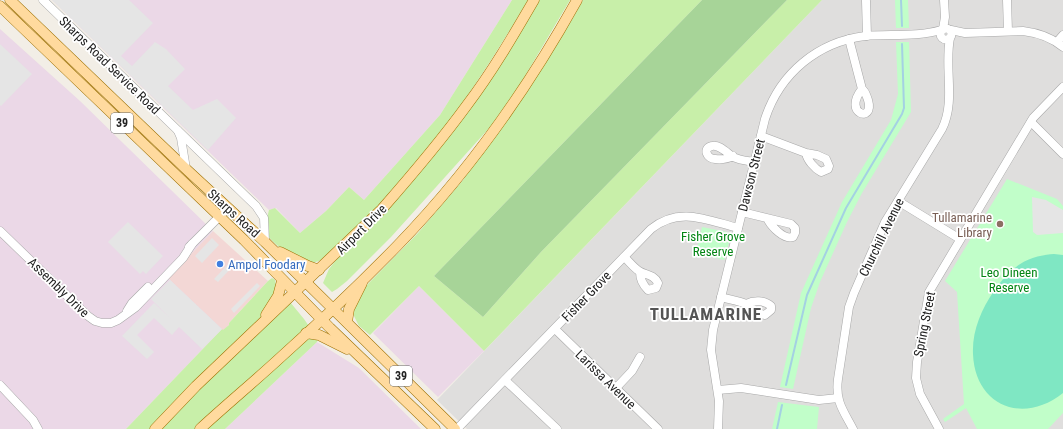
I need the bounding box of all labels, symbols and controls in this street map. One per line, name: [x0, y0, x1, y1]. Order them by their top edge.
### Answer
street label: Sharps Road Service Road: [56, 13, 163, 117]
road number: 39: [111, 113, 133, 133]
street label: Dawson Street: [735, 137, 768, 213]
street label: Sharps Road: [205, 186, 263, 241]
street label: Churchill Avenue: [856, 196, 907, 279]
street label: Airport Drive: [333, 201, 389, 257]
place label: Tullamarine Library: [932, 210, 993, 240]
marker: Tullamarine Library: [995, 219, 1005, 229]
park label: Fisher Grove Reserve: [681, 229, 745, 259]
street label: Assembly Drive: [25, 255, 92, 320]
place label: Ampol Foodary: [228, 257, 306, 272]
marker: Ampol Foodary: [215, 259, 225, 269]
park label: Leo Dineen Reserve: [981, 265, 1037, 295]
street label: Fisher Grove: [559, 268, 614, 325]
street label: Spring Street: [911, 290, 938, 358]
district label: TULLAMARINE: [650, 304, 762, 324]
street label: Larissa Avenue: [572, 347, 639, 412]
road number: 39: [390, 366, 412, 386]

